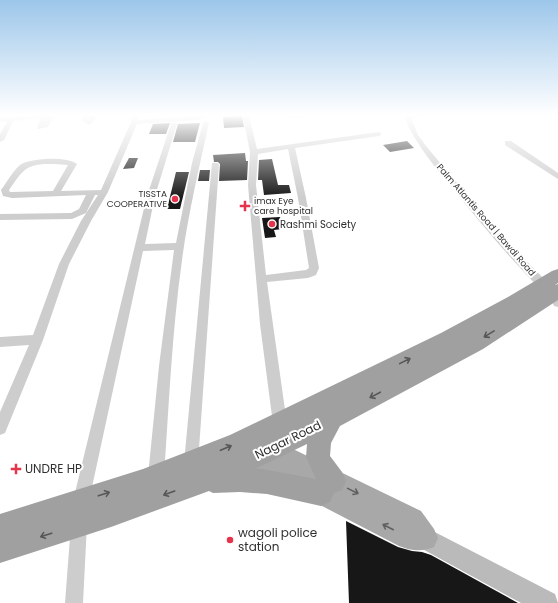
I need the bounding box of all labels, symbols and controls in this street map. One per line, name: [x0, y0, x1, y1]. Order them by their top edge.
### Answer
street label: Palm Atlantis Road | Bawdi Road: [434, 161, 538, 279]
place label: TISSTA COOPERATIVE: [107, 188, 167, 210]
marker: TISSTA COOPERATIVE: [170, 194, 180, 204]
place label: imax Eye care hospital: [254, 195, 313, 217]
marker: imax Eye care hospital: [239, 200, 251, 212]
place label: Rashmi Society: [280, 217, 357, 232]
marker: Rashmi Society: [267, 219, 277, 229]
one-way arrow: [483, 331, 495, 339]
one-way arrow: [399, 357, 411, 364]
one-way arrow: [369, 392, 381, 399]
street label: Nagar Road: [252, 416, 324, 463]
one-way arrow: [219, 444, 231, 452]
place label: UNDRE HP: [25, 460, 82, 477]
marker: UNDRE HP: [10, 463, 22, 475]
one-way arrow: [347, 488, 359, 495]
one-way arrow: [97, 490, 110, 497]
one-way arrow: [163, 490, 176, 497]
one-way arrow: [382, 523, 394, 530]
place label: wagoli police station: [238, 524, 317, 555]
one-way arrow: [40, 532, 53, 539]
marker: wagoli police station: [225, 535, 235, 545]

